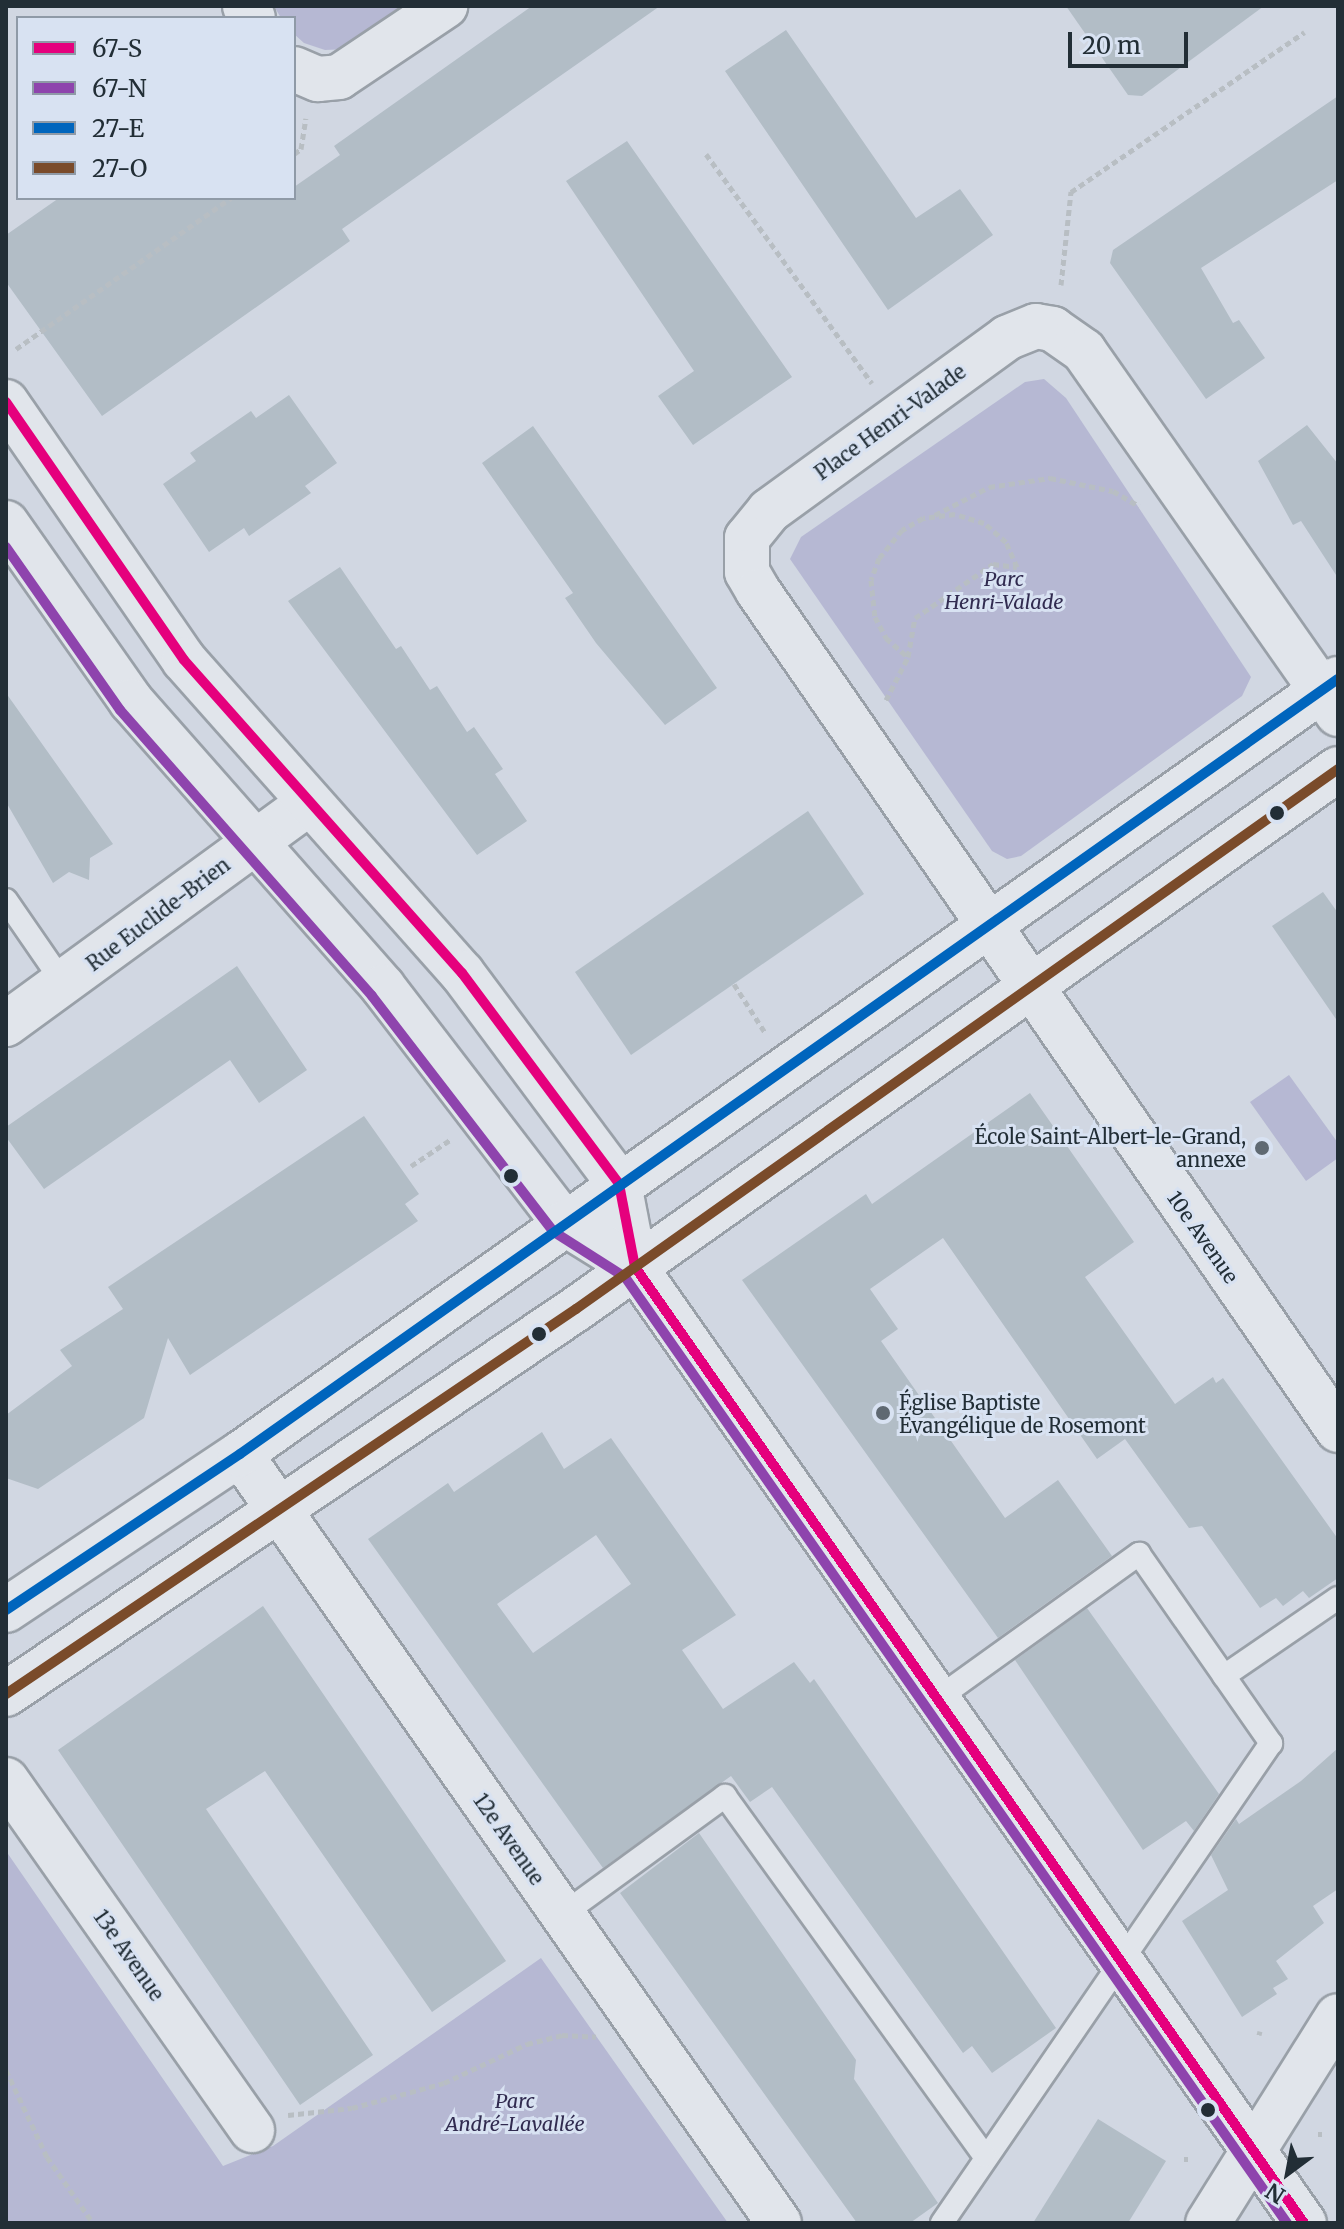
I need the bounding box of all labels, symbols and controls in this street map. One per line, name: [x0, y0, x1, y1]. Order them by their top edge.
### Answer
legend: [16, 16, 296, 200]
scale bar: [1072, 16, 1192, 66]
text: 20 m: [1082, 30, 1141, 61]
text: 67-S: [92, 33, 142, 64]
text: 67-N: [92, 73, 147, 104]
text: 27-E: [92, 113, 144, 144]
text: 27-O: [92, 153, 147, 184]
street label: Place Henri-Valade: [810, 359, 970, 485]
park label: Parc Henri-Valade: [945, 567, 1063, 614]
unlabelled marker: [1269, 805, 1285, 821]
street label: Rue Euclide-Brien: [82, 852, 234, 976]
place label: École Saint-Albert-le-Grand, annexe: [974, 1124, 1246, 1171]
marker: École Saint-Albert-le-Grand, annexe: [1253, 1139, 1271, 1157]
unlabelled marker: [503, 1168, 519, 1184]
street label: 10e Avenue: [1163, 1186, 1243, 1288]
unlabelled marker: [531, 1326, 547, 1342]
place label: Église Baptiste Évangélique de Rosemont: [899, 1390, 1146, 1437]
marker: Église Baptiste Évangélique de Rosemont: [874, 1404, 892, 1422]
street label: 12e Avenue: [469, 1789, 549, 1889]
street label: 13e Avenue: [89, 1905, 169, 2005]
park label: Parc André-Lavallée: [445, 2088, 585, 2135]
unlabelled marker: [1200, 2102, 1216, 2118]
north arrow: [1248, 2133, 1328, 2213]
text: N: [1260, 2177, 1290, 2210]

